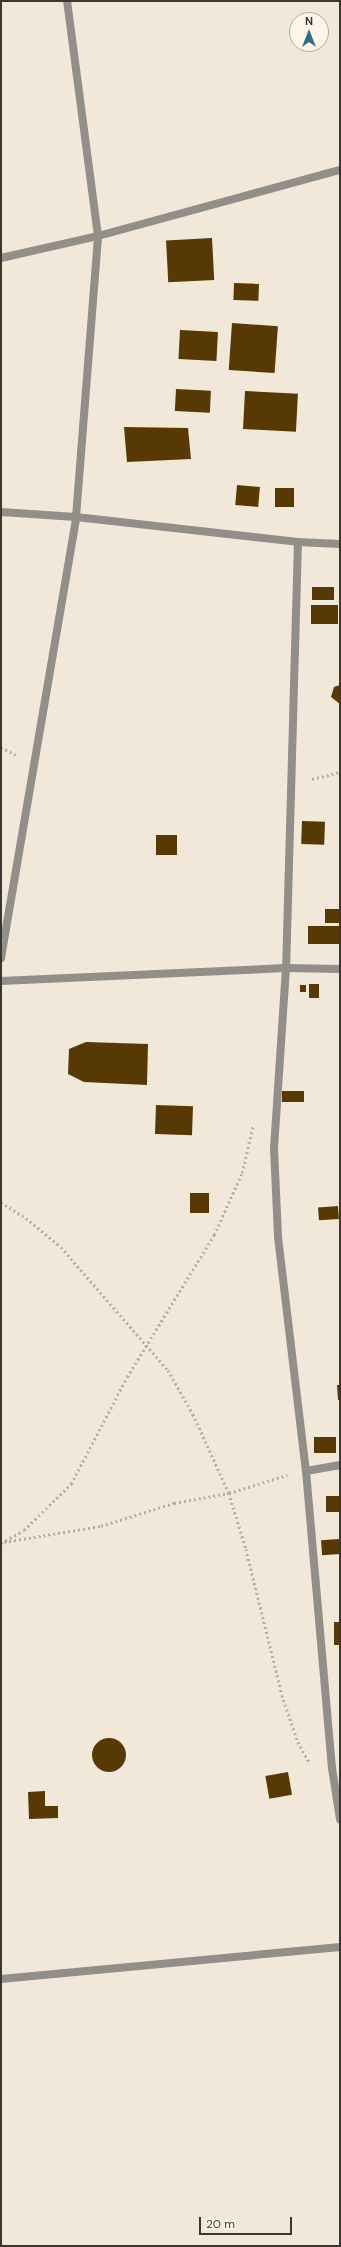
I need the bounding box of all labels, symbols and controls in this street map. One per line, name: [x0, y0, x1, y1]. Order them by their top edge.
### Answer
north arrow: [289, 12, 329, 52]
text: N: [305, 14, 313, 28]
scale bar: [201, 2209, 294, 2235]
text: 20 m: [206, 2216, 235, 2232]

